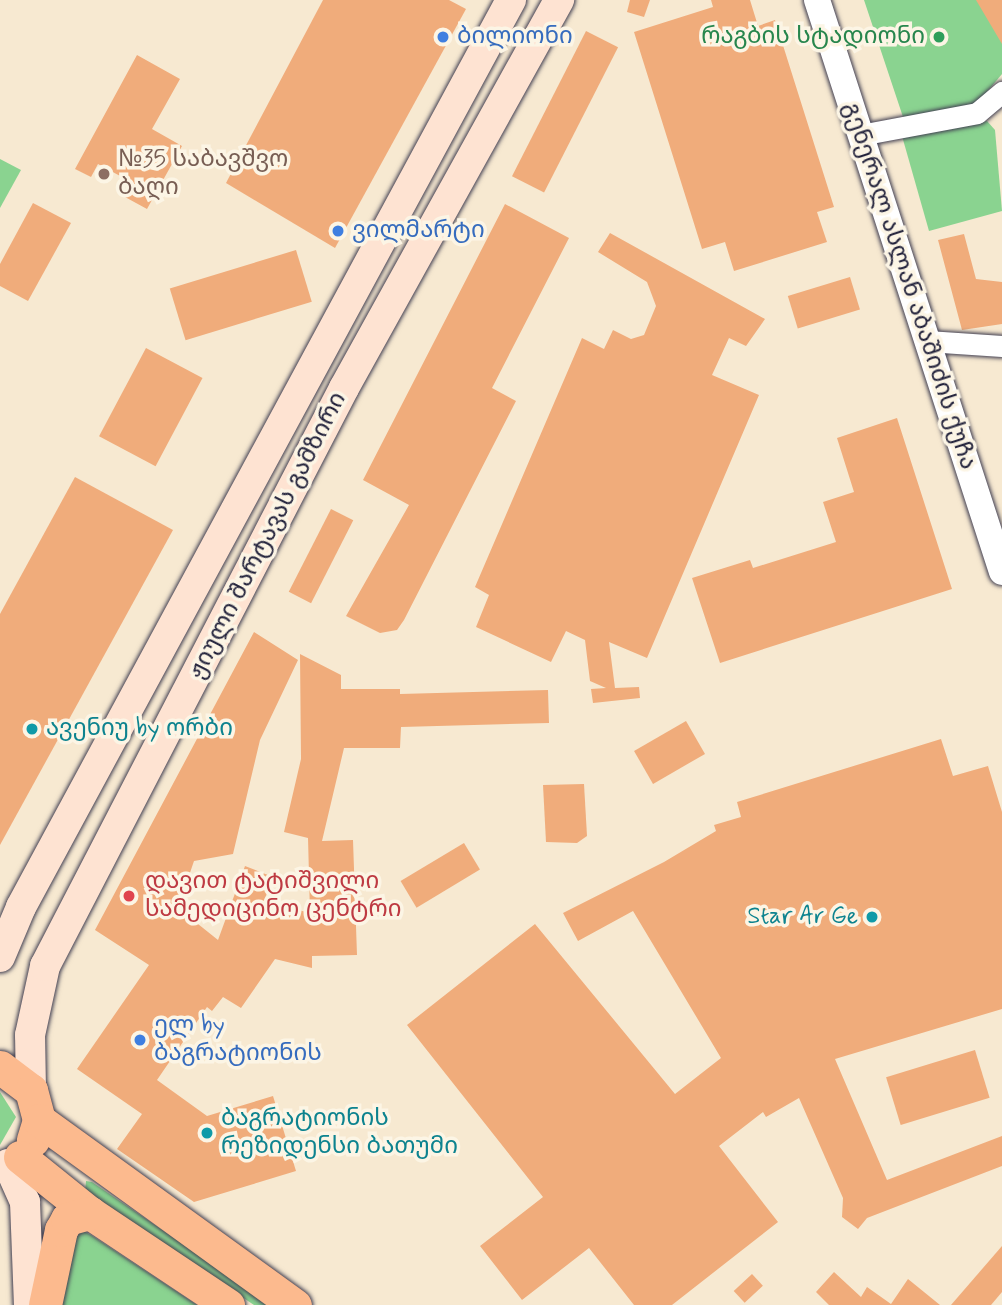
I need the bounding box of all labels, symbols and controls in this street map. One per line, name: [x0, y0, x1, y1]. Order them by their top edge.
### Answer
place label: ბილიონი: [457, 23, 573, 51]
place label: რაგბის სტადიონი: [701, 23, 925, 51]
marker: ბილიონი: [435, 29, 451, 45]
marker: რაგბის სტადიონი: [931, 29, 947, 45]
street label: გენერალ ასლან აბაშიძის ქუჩა: [836, 99, 982, 473]
place label: №35 საბავშვო ბაღი: [118, 146, 288, 202]
marker: №35 საბავშვო ბაღი: [96, 166, 112, 182]
place label: ვილმარტი: [352, 217, 485, 245]
marker: ვილმარტი: [330, 223, 346, 239]
street label: ჟიული შარტავას გამზირი: [183, 388, 353, 684]
place label: ავენიუ by ორბი: [46, 715, 233, 743]
marker: ავენიუ by ორბი: [24, 721, 40, 737]
place label: დავით ტატიშვილი სამედიცინო ცენტრი: [145, 868, 401, 924]
marker: დავით ტატიშვილი სამედიცინო ცენტრი: [119, 886, 139, 906]
place label: Star Ar Ge: [746, 903, 858, 931]
marker: Star Ar Ge: [864, 909, 880, 925]
place label: ელ by ბაგრატიონის: [154, 1012, 322, 1068]
marker: ელ by ბაგრატიონის: [132, 1032, 148, 1048]
place label: ბაგრატიონის რეზიდენსი ბათუმი: [221, 1105, 458, 1161]
marker: ბაგრატიონის რეზიდენსი ბათუმი: [199, 1125, 215, 1141]

